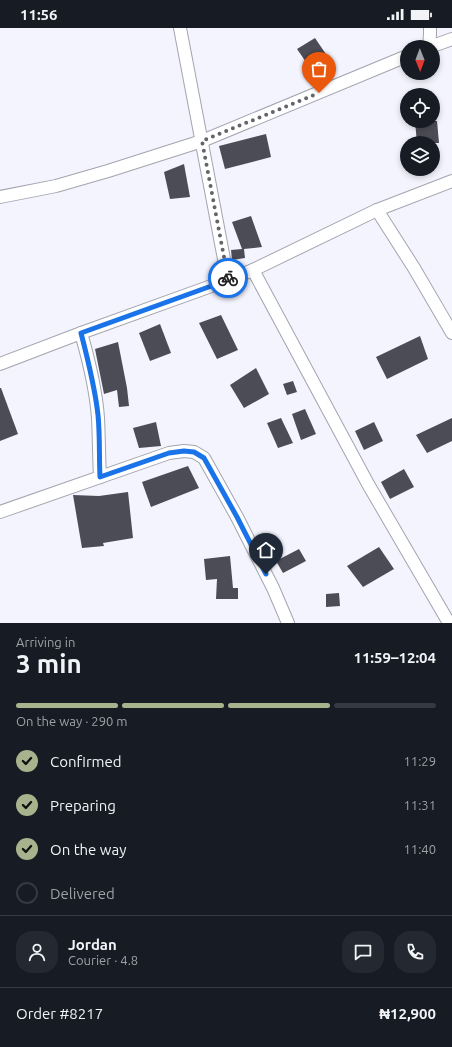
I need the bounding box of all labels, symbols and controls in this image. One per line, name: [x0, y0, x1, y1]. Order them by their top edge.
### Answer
text: 11:56: [20, 6, 58, 23]
north arrow: [400, 40, 440, 80]
map controls: [400, 40, 440, 176]
pin: [302, 52, 336, 93]
icon: bag: [308, 58, 330, 80]
button: locate: [400, 88, 440, 128]
button: layers: [400, 136, 440, 176]
courier: [208, 258, 248, 298]
icon: bike: [217, 267, 239, 289]
pin: [249, 533, 283, 574]
icon: home: [255, 539, 277, 561]
text: Arriving in: [16, 635, 75, 649]
text: 3 min: [16, 649, 82, 678]
text: 11:59–12:04: [353, 649, 436, 666]
text: On the way · 290 m: [16, 714, 128, 728]
icon: check: [16, 750, 38, 772]
text: Confirmed: [50, 753, 122, 770]
text: 11:29: [403, 754, 436, 768]
icon: check: [16, 794, 38, 816]
text: Preparing: [50, 797, 116, 814]
text: 11:31: [403, 798, 436, 812]
icon: check: [16, 838, 38, 860]
text: On the way: [50, 841, 126, 858]
text: 11:40: [403, 842, 436, 856]
text: Delivered: [50, 885, 115, 902]
button: person: [16, 931, 58, 973]
button: chat: [342, 931, 384, 973]
button: phone: [394, 931, 436, 973]
text: Jordan: [68, 936, 117, 953]
text: Courier · 4.8: [68, 953, 138, 967]
text: Order #8217: [16, 1005, 103, 1022]
text: ₦12,900: [379, 1005, 436, 1022]

